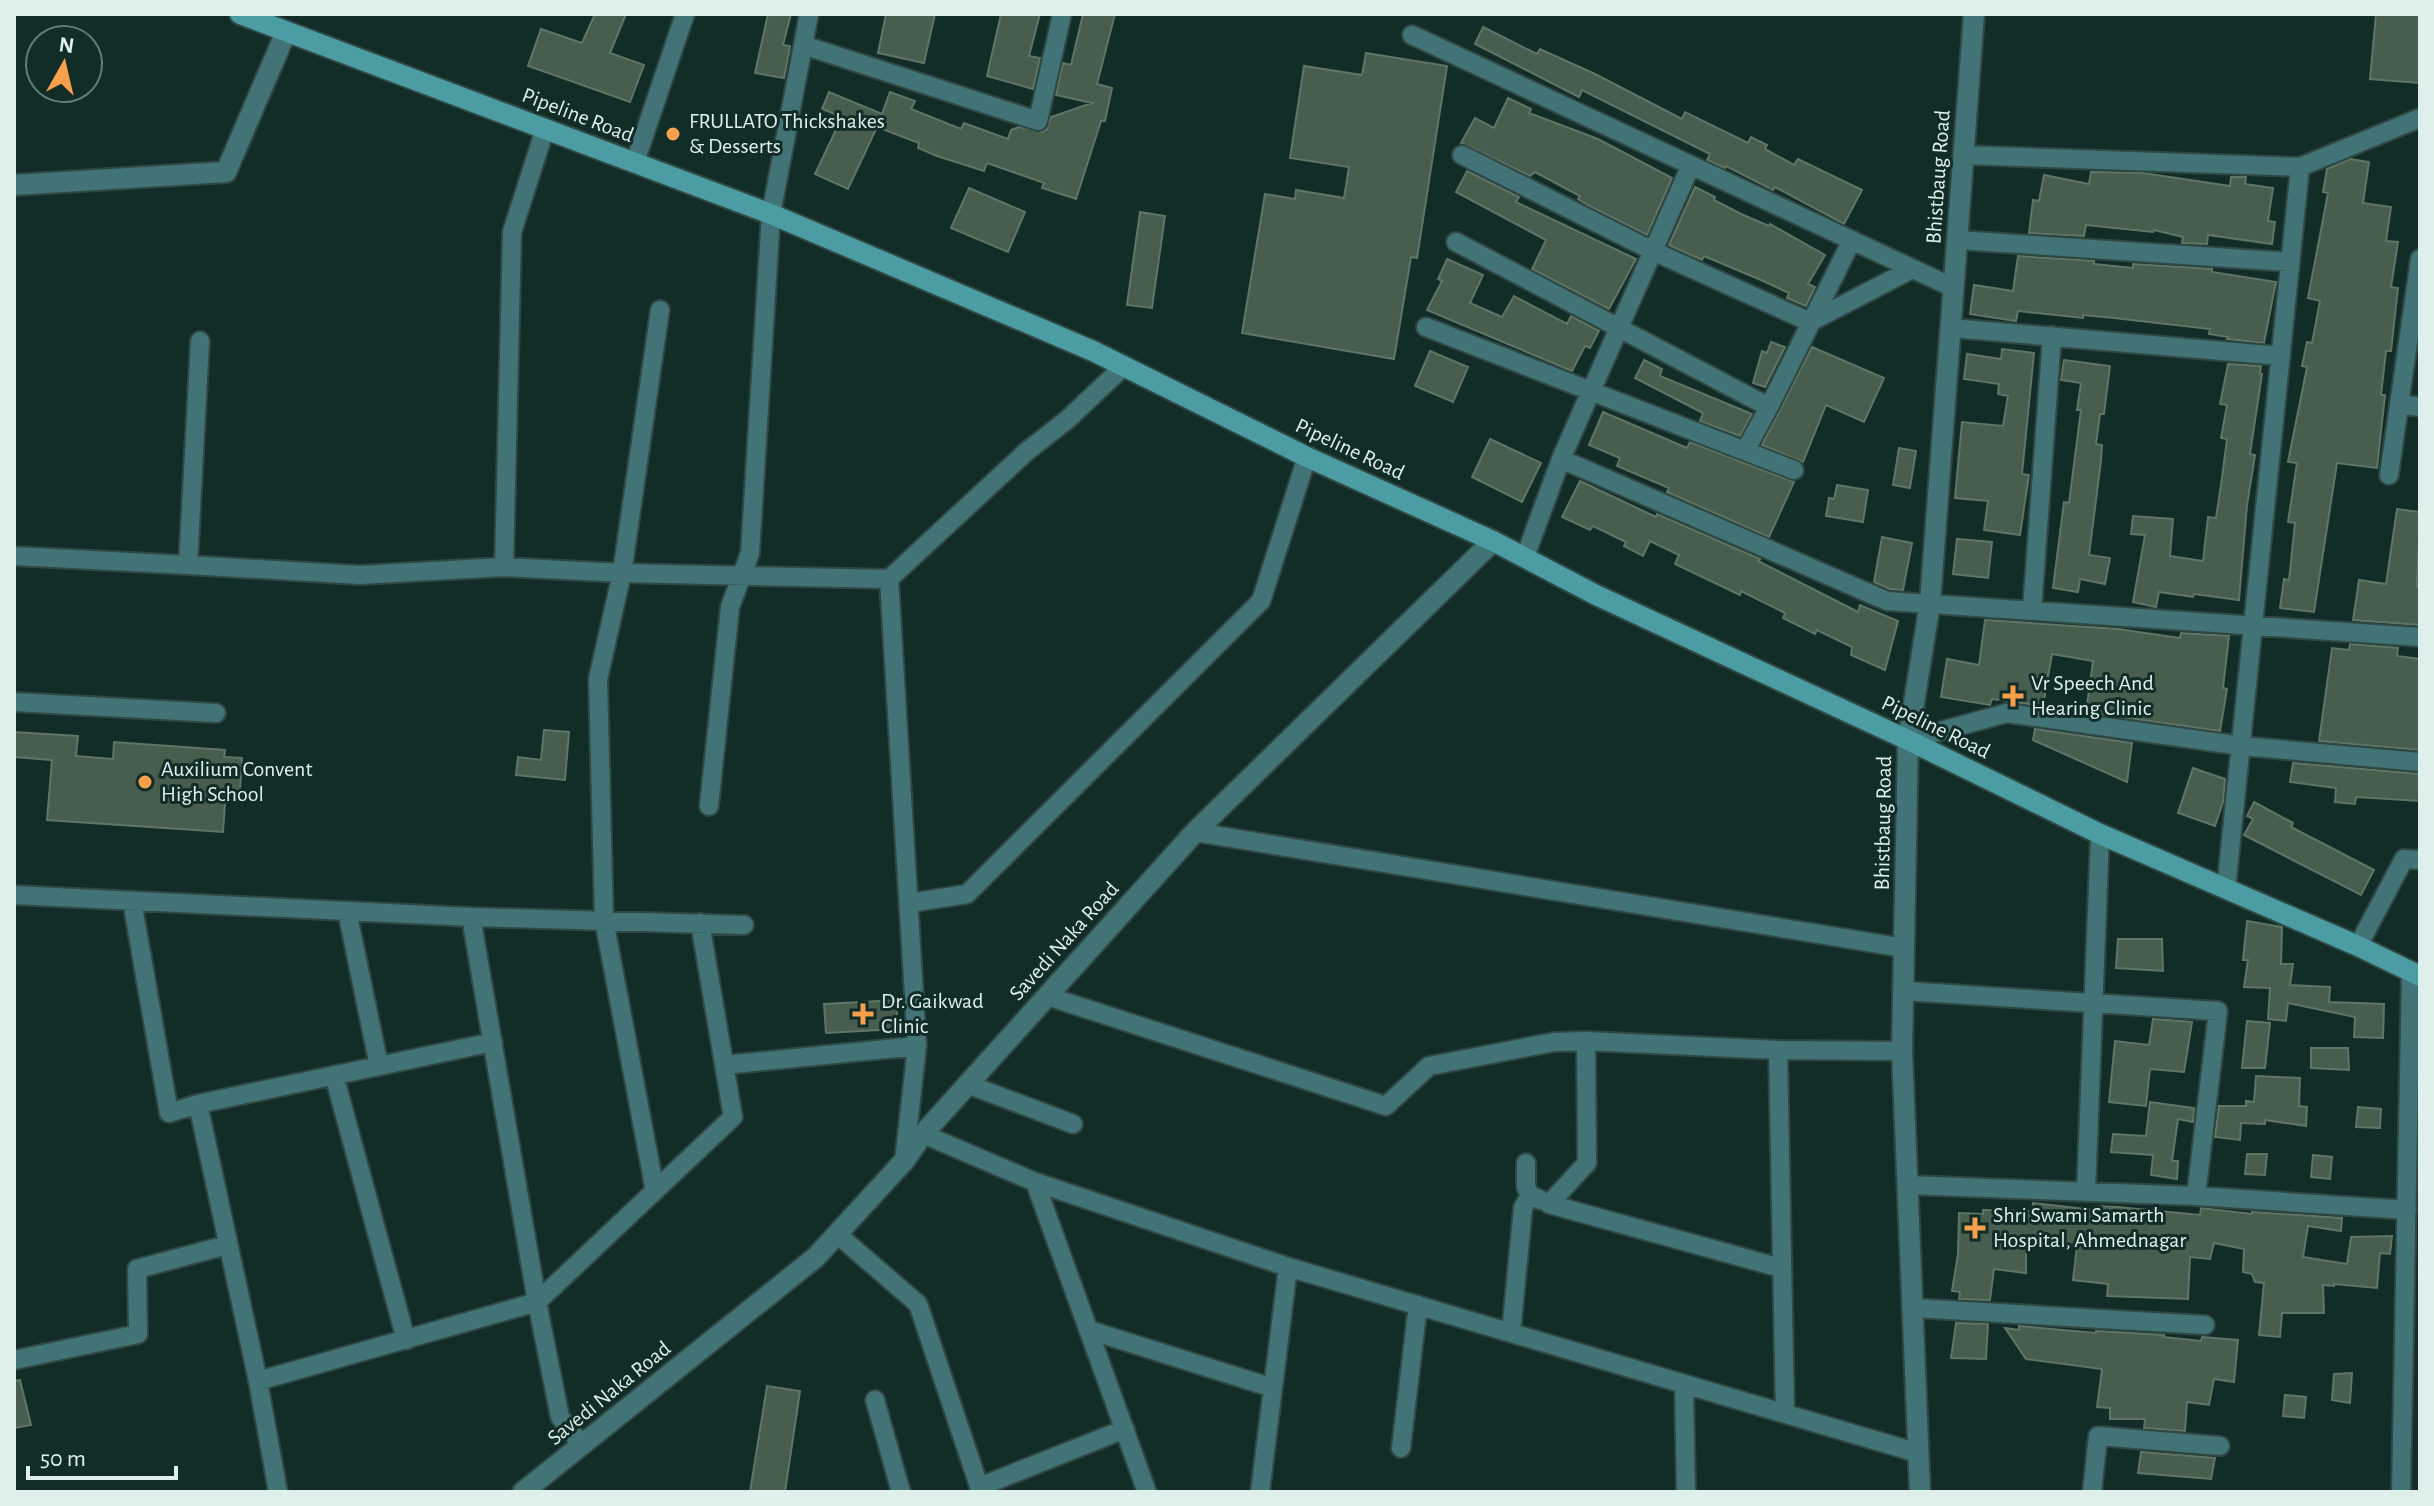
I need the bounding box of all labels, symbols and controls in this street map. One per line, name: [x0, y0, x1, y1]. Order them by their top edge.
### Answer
north arrow: [24, 24, 104, 104]
text: N: [58, 33, 76, 57]
street label: Pipeline Road: [519, 84, 637, 146]
street label: Bhistbaug Road: [1922, 109, 1954, 245]
place label: FRULLATO Thickshakes & Desserts: [689, 110, 885, 157]
marker: FRULLATO Thickshakes & Desserts: [664, 125, 682, 143]
street label: Pipeline Road: [1292, 414, 1408, 484]
place label: Vr Speech And Hearing Clinic: [2031, 672, 2154, 719]
marker: Vr Speech And Hearing Clinic: [2002, 685, 2024, 707]
street label: Pipeline Road: [1878, 691, 1994, 763]
street label: Bhistbaug Road: [1871, 756, 1895, 890]
place label: Auxilium Convent High School: [161, 758, 312, 805]
marker: Auxilium Convent High School: [136, 773, 154, 791]
street label: Savedi Naka Road: [1005, 877, 1123, 1005]
place label: Dr. Gaikwad Clinic: [881, 990, 984, 1037]
marker: Dr. Gaikwad Clinic: [852, 1003, 874, 1025]
place label: Shri Swami Samarth Hospital, Ahmednagar: [1993, 1204, 2186, 1251]
marker: Shri Swami Samarth Hospital, Ahmednagar: [1964, 1217, 1986, 1239]
street label: Savedi Naka Road: [543, 1337, 675, 1449]
scale bar: [28, 1430, 176, 1480]
text: 50 m: [40, 1447, 86, 1471]

